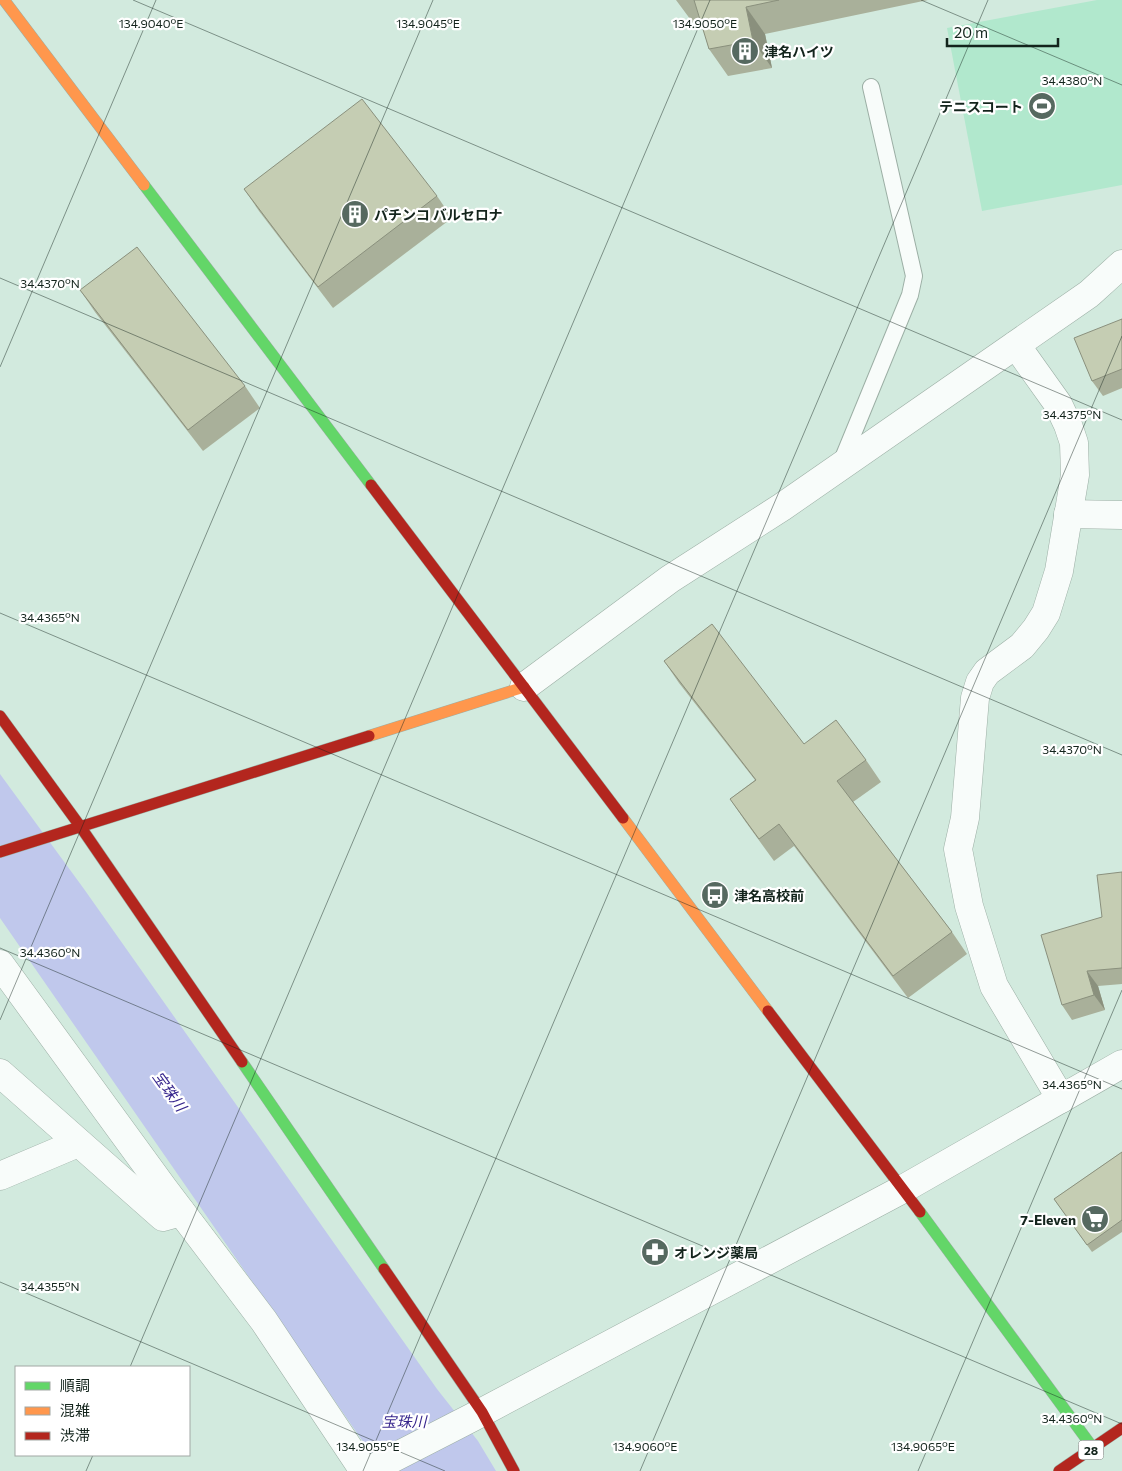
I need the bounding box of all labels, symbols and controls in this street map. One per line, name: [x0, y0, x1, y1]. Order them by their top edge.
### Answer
scale bar: [947, 15, 1058, 47]
text: 134.9040°E: [119, 16, 183, 30]
text: 134.9045°E: [396, 16, 460, 30]
text: 134.9050°E: [673, 16, 737, 30]
text: 20 m: [954, 23, 988, 41]
building icon: 津名ハイツ: [730, 36, 760, 66]
place label: 津名ハイツ: [764, 43, 834, 60]
text: 34.4380°N: [1042, 73, 1102, 87]
sports icon: テニスコート: [1027, 91, 1057, 121]
place label: テニスコート: [939, 98, 1023, 115]
building icon: パチンコ バルセロナ: [340, 199, 370, 229]
place label: パチンコ バルセロナ: [374, 206, 503, 223]
text: 34.4370°N: [20, 276, 80, 290]
text: 34.4375°N: [1043, 407, 1101, 421]
text: 34.4365°N: [20, 610, 80, 624]
text: 34.4370°N: [1042, 742, 1102, 756]
bus stop icon: 津名高校前: [700, 880, 730, 910]
place label: 津名高校前: [734, 887, 804, 904]
text: 34.4360°N: [20, 945, 80, 959]
water label: 宝珠川: [149, 1068, 192, 1116]
text: 34.4365°N: [1042, 1077, 1102, 1091]
supermarket icon: 7-Eleven: [1080, 1204, 1110, 1234]
place label: 7-Eleven: [1020, 1211, 1076, 1228]
pharmacy icon: オレンジ薬局: [640, 1237, 670, 1267]
place label: オレンジ薬局: [674, 1244, 758, 1261]
text: 34.4355°N: [20, 1279, 80, 1293]
legend: [15, 1366, 190, 1456]
text: 順調: [60, 1376, 90, 1394]
text: 混雑: [60, 1401, 90, 1419]
text: 34.4360°N: [1042, 1411, 1102, 1425]
water label: 宝珠川: [381, 1412, 428, 1430]
text: 渋滞: [60, 1426, 90, 1444]
text: 134.9055°E: [336, 1439, 400, 1453]
text: 134.9060°E: [613, 1439, 677, 1453]
text: 134.9065°E: [891, 1439, 955, 1453]
road number: 28: [1078, 1440, 1104, 1460]

